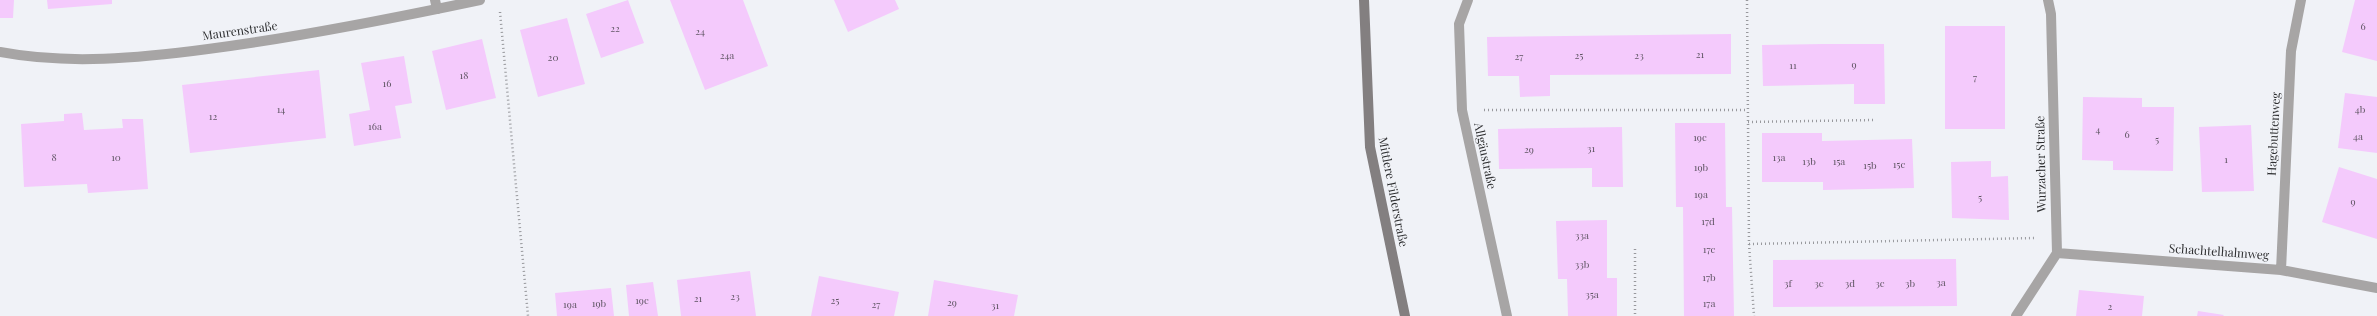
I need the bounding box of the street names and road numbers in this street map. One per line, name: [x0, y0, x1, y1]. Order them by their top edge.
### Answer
street label: Maurenstraße: [201, 17, 278, 43]
street label: Hagebuttenweg: [2263, 91, 2283, 176]
street label: Wurzacher Straße: [2031, 116, 2049, 213]
street label: Allgäustraße: [1471, 120, 1501, 191]
street label: Mittlere Filderstraße: [1375, 136, 1412, 248]
street label: Schachtelhalmweg: [2168, 240, 2270, 263]

